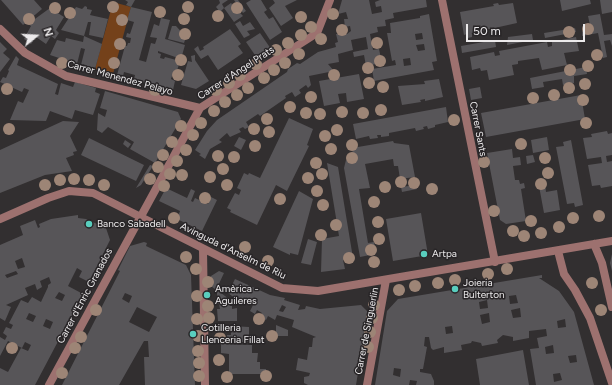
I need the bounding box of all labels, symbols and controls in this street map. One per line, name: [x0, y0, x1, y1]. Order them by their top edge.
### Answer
north arrow: [16, 16, 56, 56]
scale bar: [468, 16, 587, 42]
text: 50 m: [473, 24, 501, 38]
text: N: [40, 26, 55, 38]
street label: Carrer d'Angel Prats: [195, 44, 277, 102]
street label: Carrer Menendez Pelayo: [66, 58, 174, 98]
street label: Carrer Sants: [467, 101, 489, 157]
place label: Banco Sabadell: [97, 218, 165, 230]
marker: Banco Sabadell: [84, 219, 94, 229]
street label: Avinguda d'Anselm de Riu: [178, 220, 288, 282]
street label: Carrer d'Enric Granados: [55, 246, 115, 346]
place label: Artpa: [432, 248, 457, 260]
marker: Artpa: [419, 249, 429, 259]
place label: Joieria Bulterton: [463, 277, 505, 300]
place label: Amèrica - Aguileres: [215, 283, 259, 306]
marker: Joieria Bulterton: [450, 284, 460, 294]
street label: Carrer de Singuerlin: [353, 286, 381, 376]
marker: Amèrica - Aguileres: [202, 290, 212, 300]
place label: Cotilleria Llenceria Fillat: [201, 322, 265, 346]
marker: Cotilleria Llenceria Fillat: [188, 329, 198, 339]

